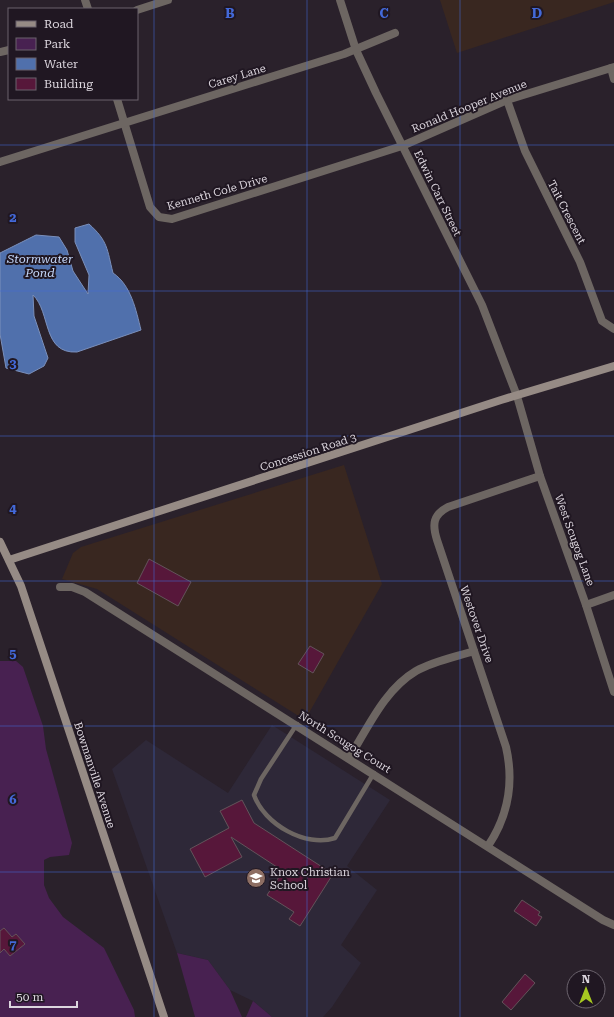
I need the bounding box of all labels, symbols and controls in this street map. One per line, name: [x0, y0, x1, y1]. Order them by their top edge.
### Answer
text: B: [225, 6, 235, 21]
text: C: [379, 6, 389, 21]
text: D: [532, 6, 542, 21]
legend: [8, 8, 138, 100]
text: Road: [44, 17, 74, 31]
text: Park: [44, 37, 71, 51]
text: Water: [44, 57, 78, 71]
street label: Carey Lane: [207, 62, 267, 91]
text: Building: [44, 77, 93, 91]
street label: Ronald Hooper Avenue: [410, 77, 529, 136]
street label: Edwin Carr Street: [411, 148, 464, 238]
street label: Kenneth Cole Drive: [166, 172, 269, 213]
street label: Tait Crescent: [545, 178, 588, 246]
text: 2: [9, 210, 17, 225]
water label: Stormwater Pond: [6, 252, 73, 280]
text: 3: [9, 356, 17, 371]
street label: Concession Road 3: [258, 431, 358, 474]
street label: West Scugog Lane: [552, 493, 597, 588]
text: 4: [9, 501, 17, 516]
street label: Westover Drive: [457, 584, 496, 664]
text: 5: [9, 646, 17, 661]
street label: North Scugog Court: [296, 709, 393, 776]
street label: Bowmanville Avenue: [71, 720, 118, 830]
text: 6: [9, 792, 17, 807]
place label: Knox Christian School: [270, 866, 350, 892]
school or university icon: Knox Christian School: [245, 867, 267, 889]
text: 7: [9, 937, 17, 952]
north arrow: [566, 969, 606, 1009]
text: N: [582, 973, 591, 986]
scale bar: [10, 983, 77, 1009]
text: 50 m: [16, 990, 43, 1004]

